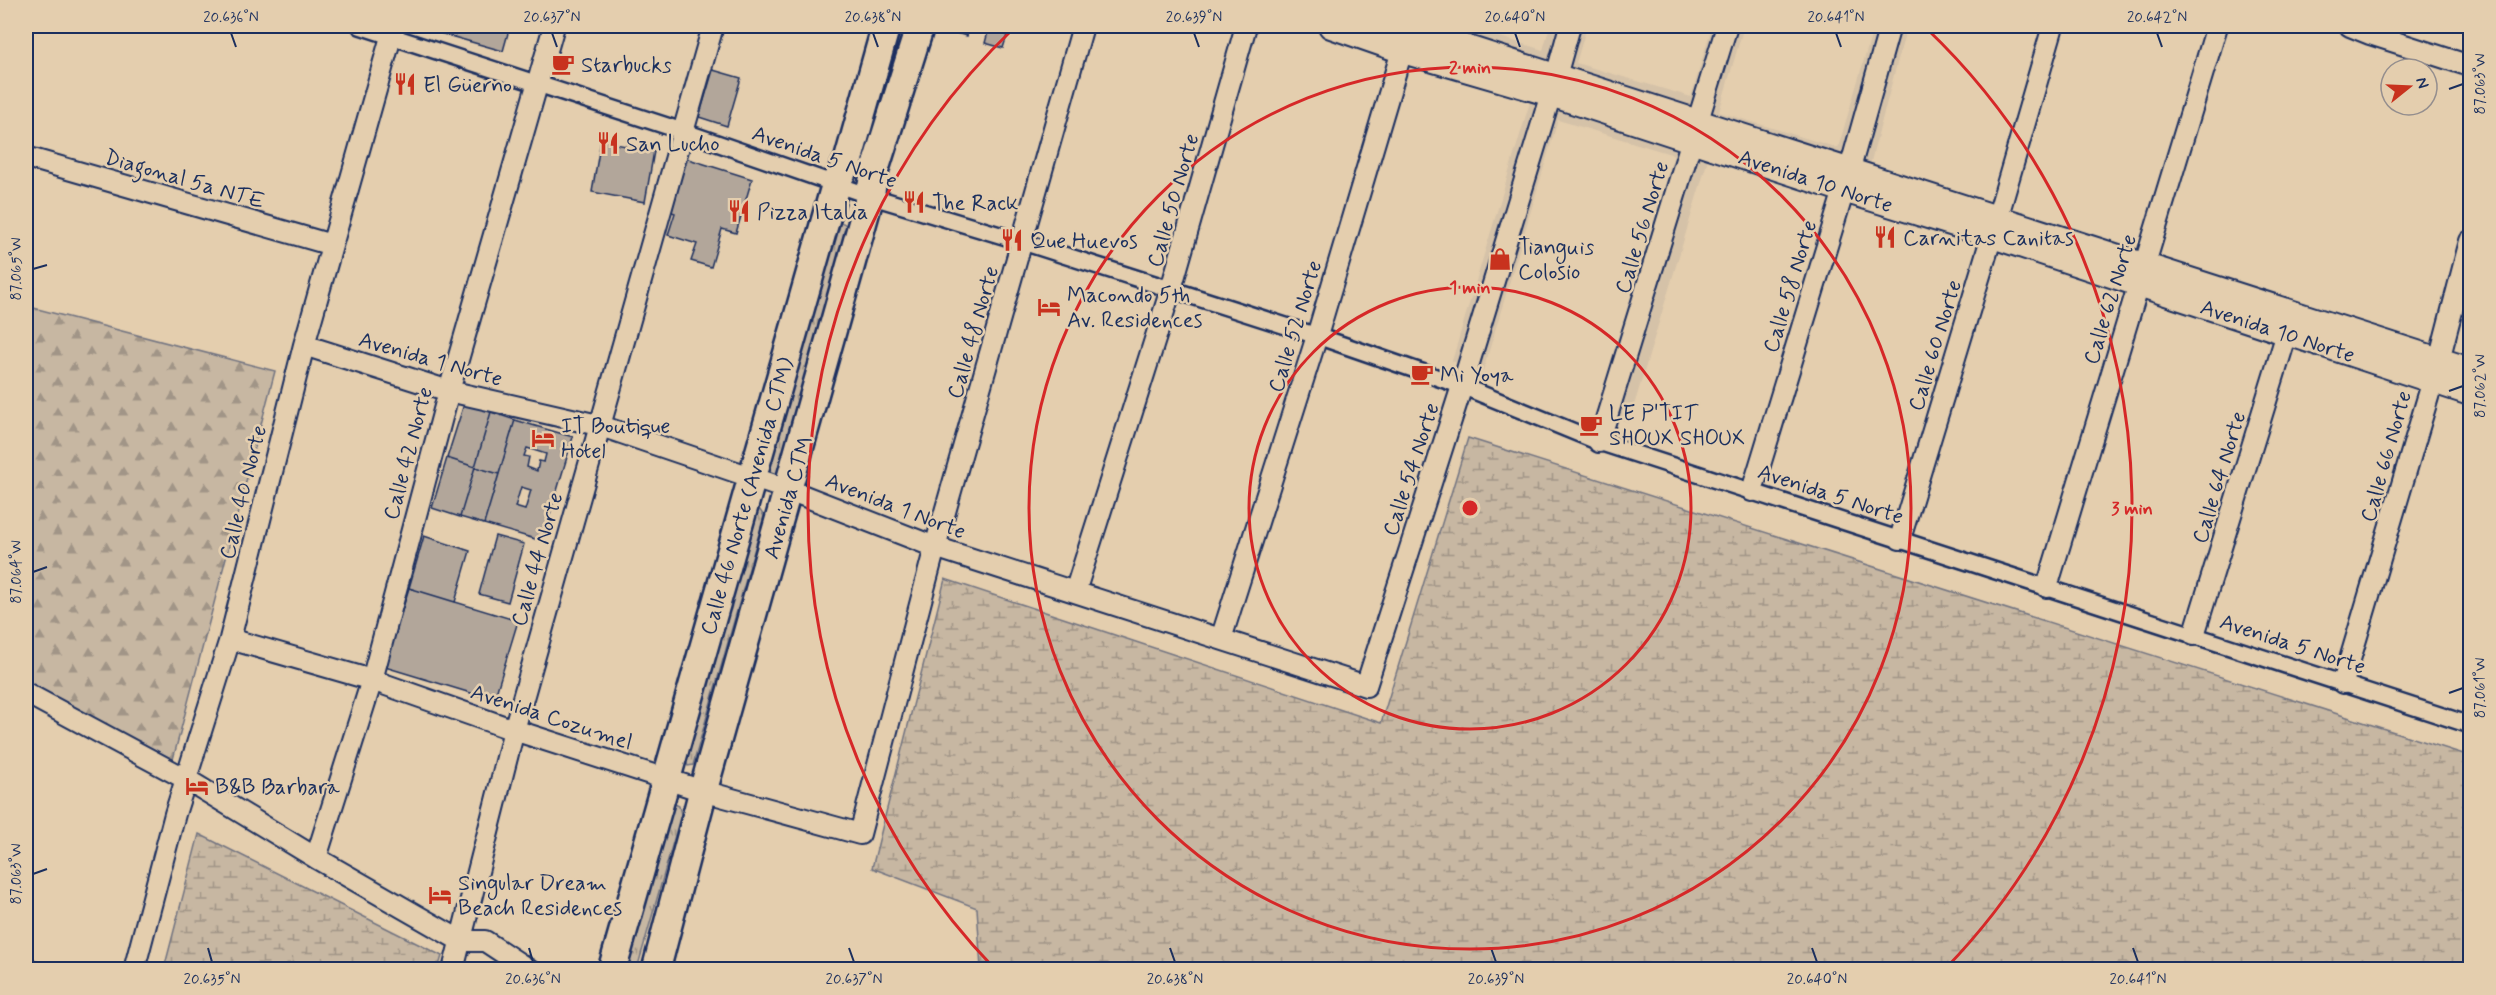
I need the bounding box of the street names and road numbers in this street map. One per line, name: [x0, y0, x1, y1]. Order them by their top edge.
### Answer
street label: Avenida 5 Norte: [748, 120, 901, 196]
street label: Calle 50 Norte: [1141, 130, 1206, 271]
street label: Diagonal 5a NTE: [100, 144, 268, 219]
street label: Avenida 10 Norte: [1735, 144, 1896, 220]
street label: Calle 56 Norte: [1609, 158, 1676, 297]
street label: Calle 58 Norte: [1757, 217, 1824, 356]
street label: Calle 62 Norte: [2078, 231, 2144, 368]
street label: Calle 52 Norte: [1263, 257, 1329, 396]
street label: Calle 48 Norte: [942, 263, 1006, 402]
street label: Calle 60 Norte: [1903, 277, 1969, 415]
street label: Avenida 10 Norte: [2197, 294, 2358, 370]
street label: Avenida 1 Norte: [355, 326, 506, 394]
street label: Calle 46 Norte (Avenida CTM): [694, 354, 798, 638]
street label: Calle 42 Norte: [378, 384, 440, 523]
street label: Calle 66 Norte: [2355, 388, 2419, 525]
street label: Calle 54 Norte: [1377, 399, 1447, 540]
street label: Calle 64 Norte: [2187, 408, 2253, 547]
street label: Calle 40 Norte: [214, 422, 274, 563]
street label: Avenida CTM: [757, 432, 817, 562]
street label: Avenida 5 Norte: [1754, 458, 1907, 532]
street label: Avenida 1 Norte: [821, 467, 970, 547]
street label: Calle 44 Norte: [505, 489, 570, 630]
street label: Avenida 5 Norte: [2216, 608, 2369, 682]
street label: Avenida Cozumel: [467, 679, 636, 757]

